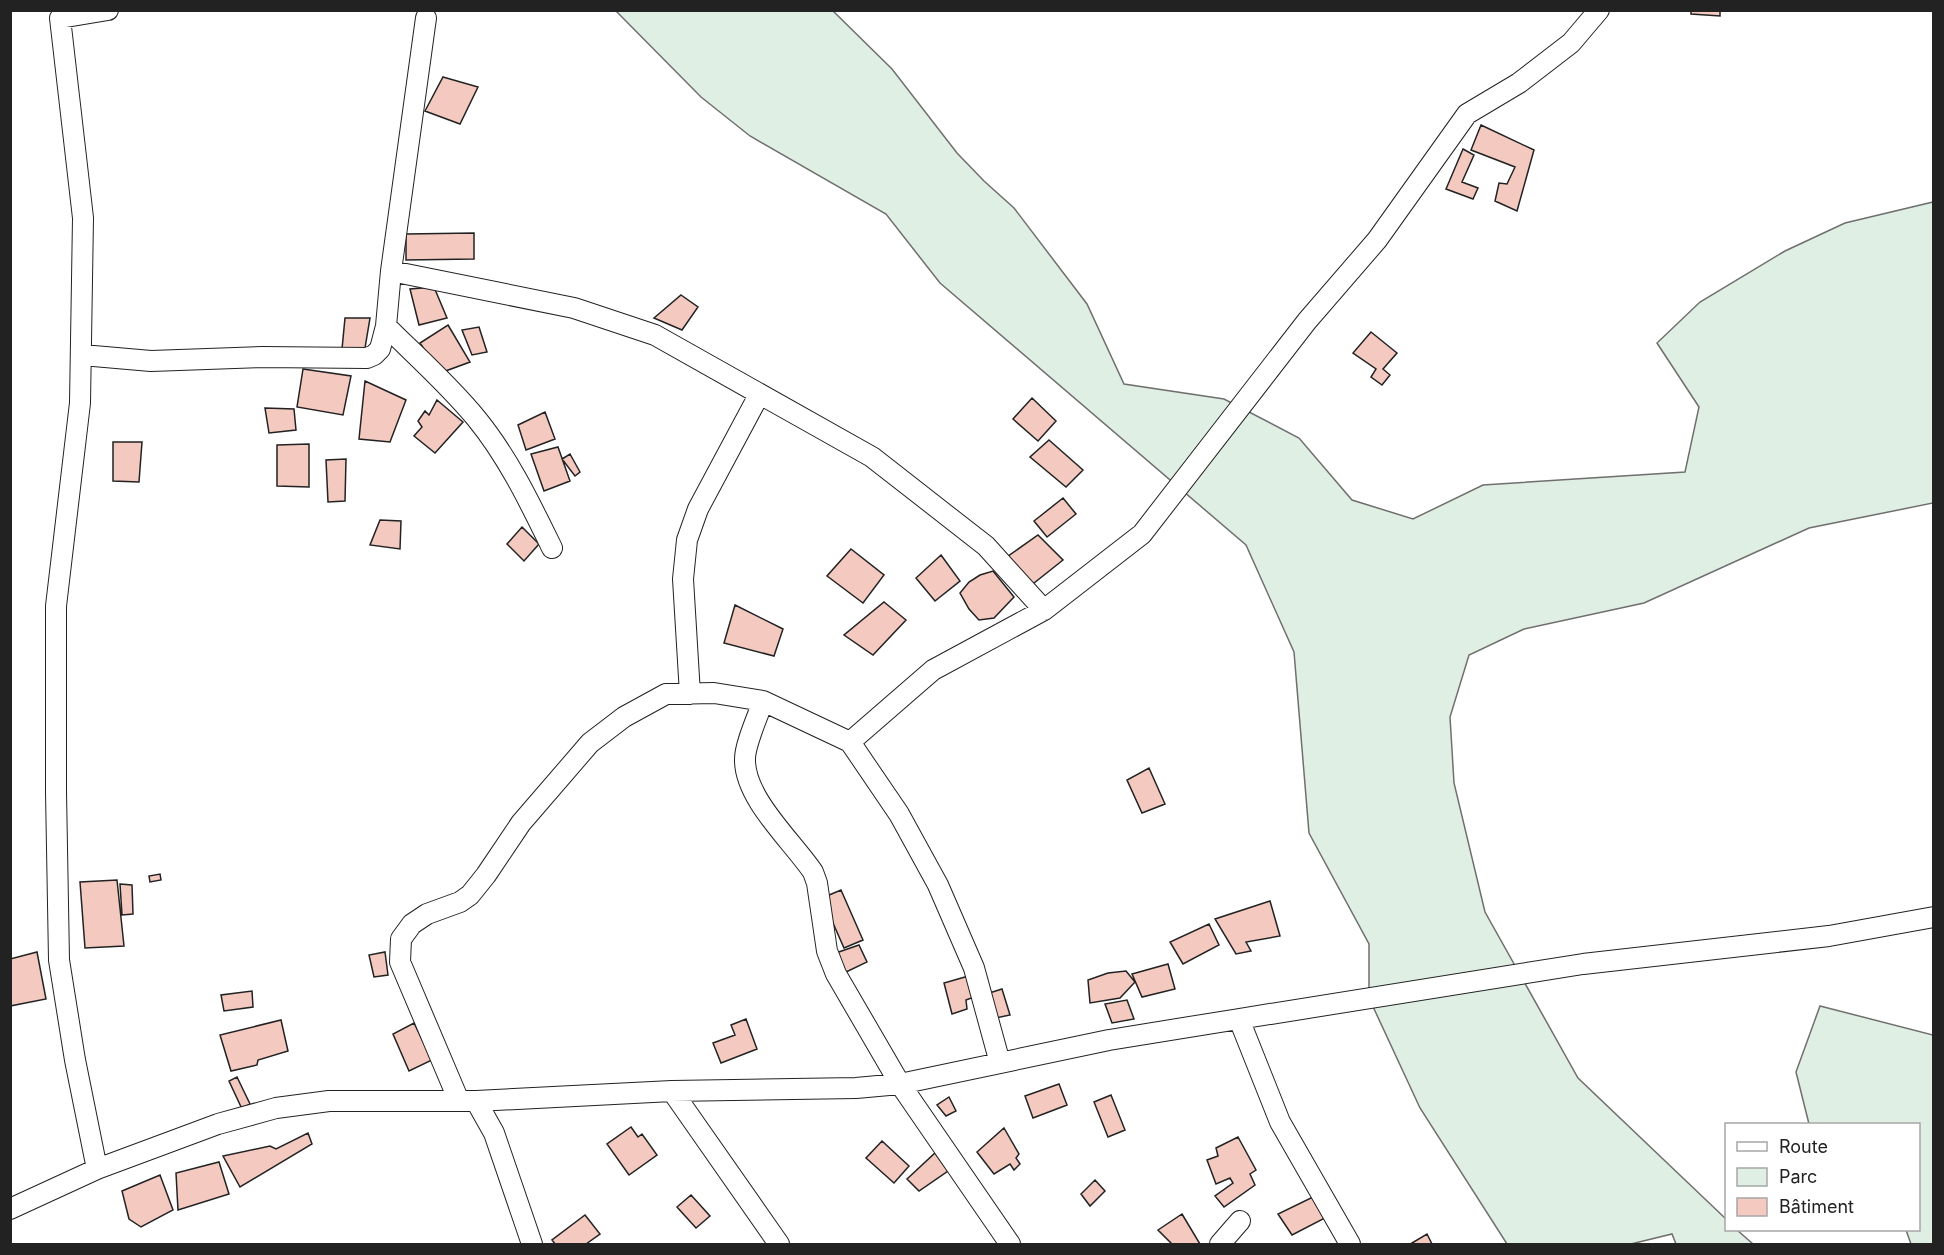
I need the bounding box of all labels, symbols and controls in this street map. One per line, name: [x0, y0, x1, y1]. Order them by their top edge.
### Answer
legend: [1725, 1123, 1920, 1231]
text: Route: [1779, 1136, 1828, 1157]
text: Parc: [1779, 1166, 1817, 1187]
text: Bâtiment: [1779, 1196, 1854, 1217]

